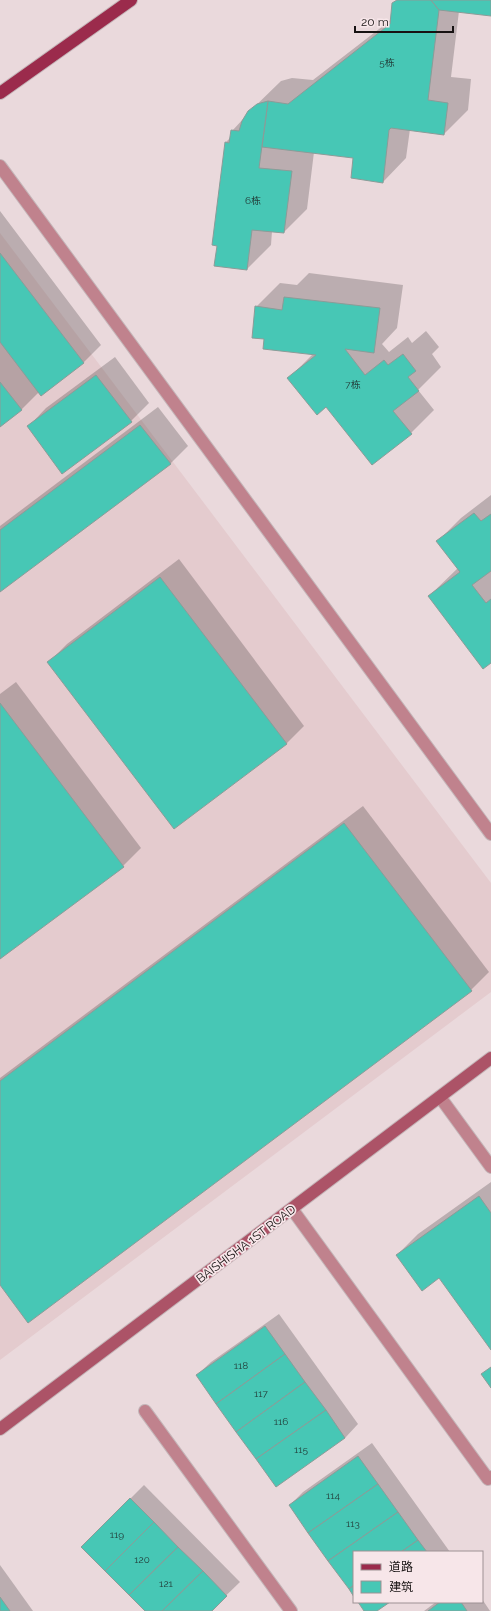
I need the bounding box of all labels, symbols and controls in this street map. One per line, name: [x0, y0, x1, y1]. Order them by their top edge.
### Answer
scale bar: [355, 8, 453, 34]
text: 20 m: [361, 15, 389, 29]
house number: 5栋: [379, 57, 395, 68]
house number: 6栋: [245, 195, 261, 206]
house number: 7栋: [345, 379, 361, 390]
street label: BAISHISHA 1ST ROAD: [194, 1202, 299, 1286]
house number: 118: [234, 1360, 248, 1371]
house number: 117: [254, 1388, 269, 1399]
house number: 116: [274, 1416, 288, 1427]
house number: 115: [294, 1444, 309, 1455]
house number: 114: [326, 1490, 341, 1501]
house number: 113: [346, 1518, 360, 1529]
house number: 119: [110, 1529, 124, 1540]
legend: [353, 1551, 483, 1603]
house number: 120: [134, 1554, 150, 1565]
text: 道路: [389, 1560, 413, 1574]
house number: 121: [159, 1578, 174, 1589]
text: 建筑: [389, 1580, 413, 1594]

